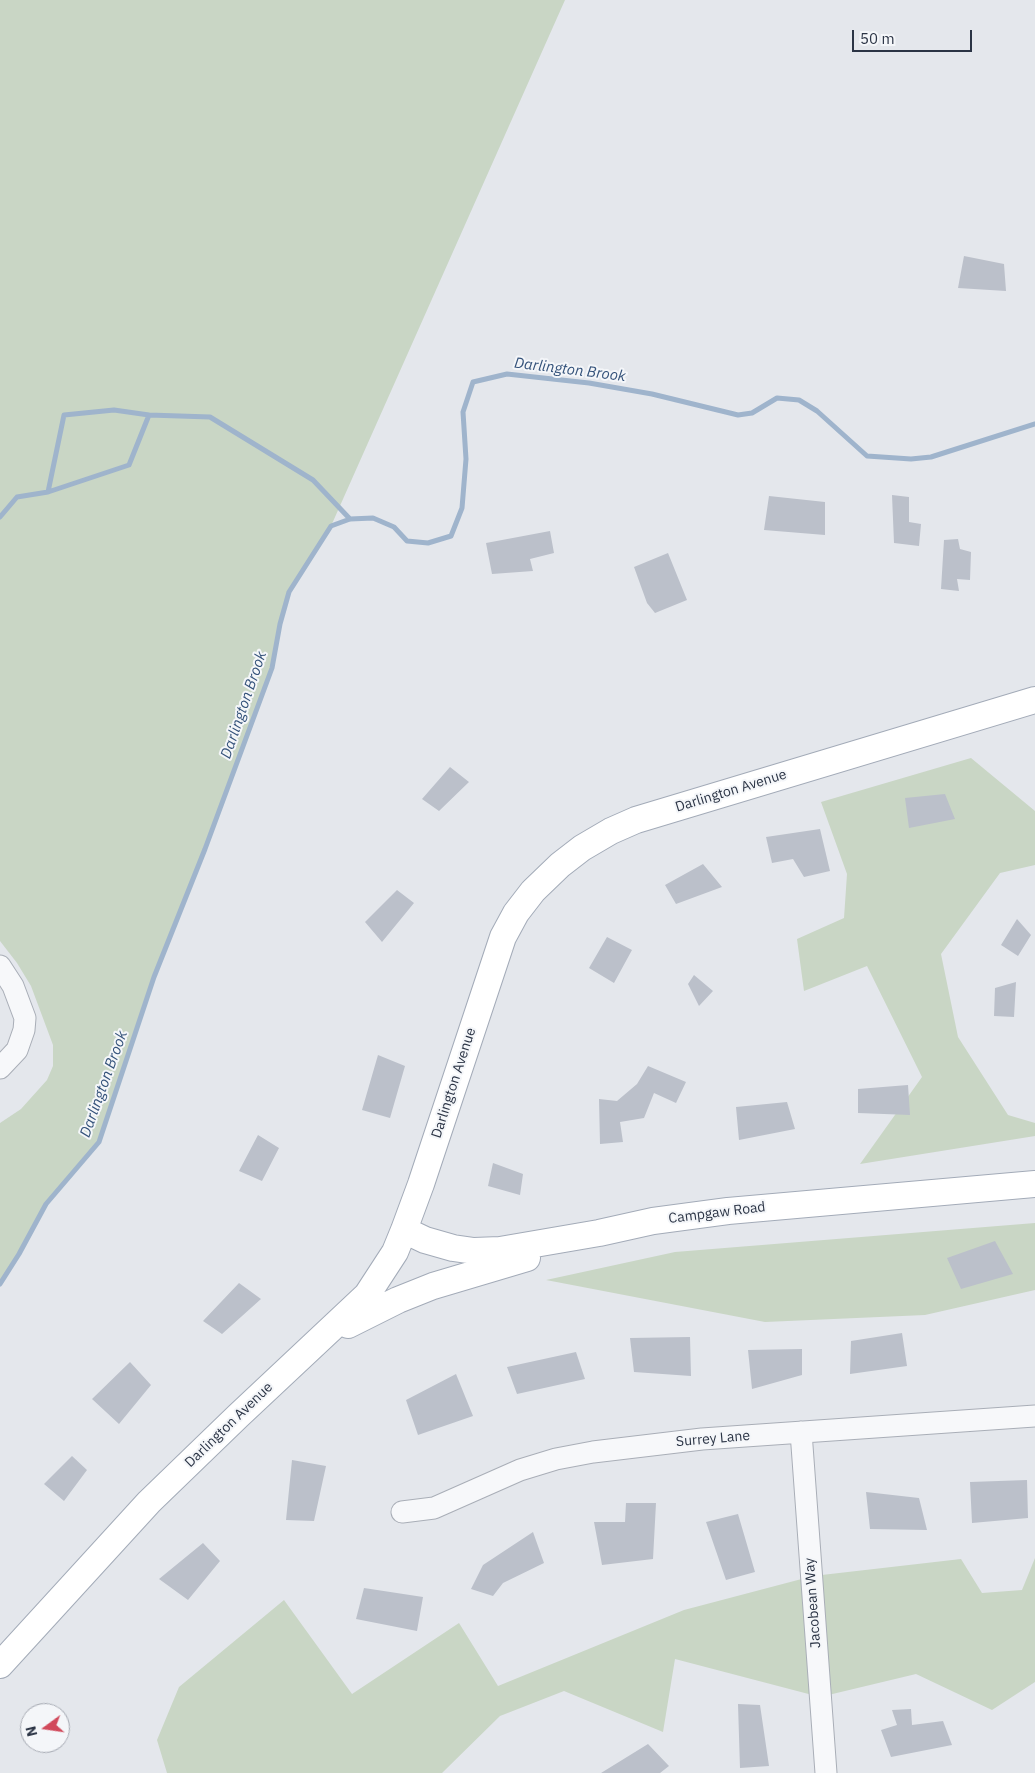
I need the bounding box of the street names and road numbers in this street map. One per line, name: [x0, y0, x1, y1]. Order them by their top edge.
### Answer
street label: Darlington Avenue: [673, 766, 789, 816]
street label: Darlington Avenue: [428, 1026, 480, 1140]
street label: Campgaw Road: [668, 1199, 766, 1227]
street label: Darlington Avenue: [182, 1379, 276, 1471]
street label: Surrey Lane: [675, 1427, 751, 1451]
street label: Jacobean Way: [801, 1557, 825, 1649]

